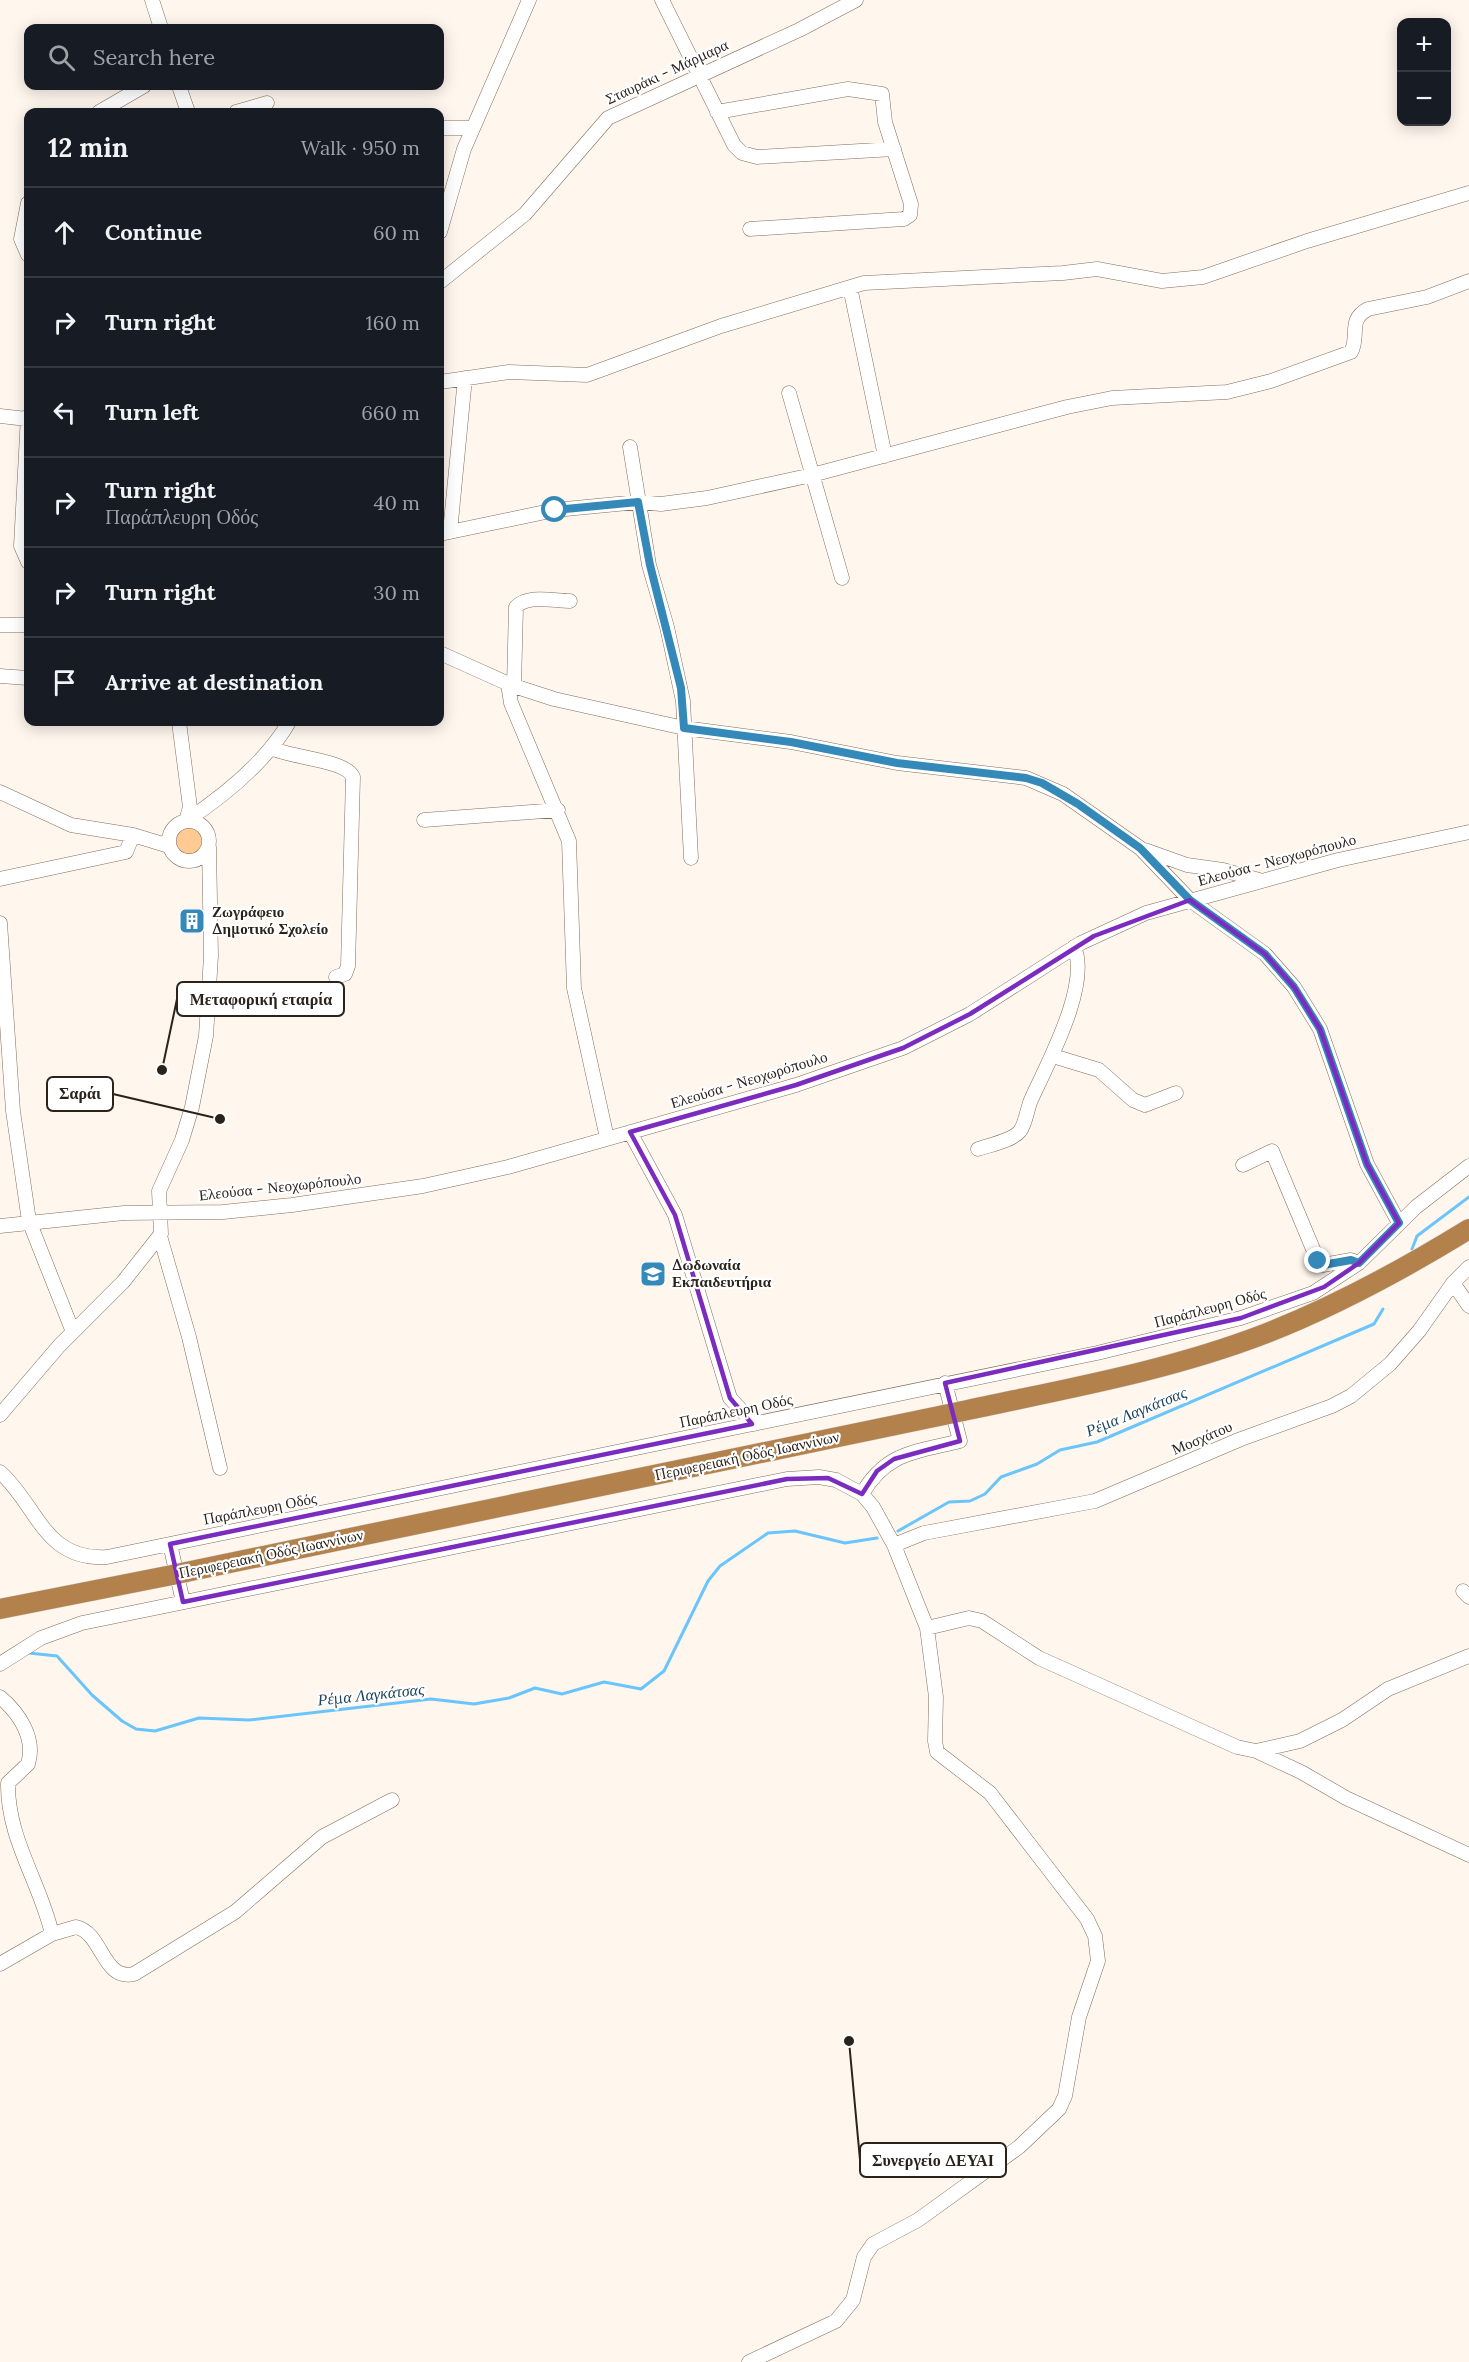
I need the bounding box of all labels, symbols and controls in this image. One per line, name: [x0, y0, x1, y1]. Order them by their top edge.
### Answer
map controls: [1397, 18, 1451, 126]
button: +: [1397, 18, 1451, 72]
search box: [24, 24, 444, 90]
street label: Σταυράκι - Μάρμαρα: [602, 35, 731, 108]
icon: search: [45, 41, 78, 74]
text: Search here: [93, 43, 215, 71]
button: −: [1397, 72, 1451, 126]
text: 12 min: [48, 131, 128, 164]
text: Walk · 950 m: [301, 135, 420, 160]
icon: ahead: [48, 216, 81, 249]
text: Continue: [105, 218, 202, 246]
text: 60 m: [373, 220, 420, 245]
icon: right: [48, 306, 81, 339]
text: Turn right: [105, 308, 216, 336]
text: 160 m: [366, 310, 420, 335]
icon: left: [48, 396, 81, 429]
text: Turn left: [105, 398, 199, 426]
text: 660 m: [361, 400, 420, 425]
text: Turn right: [105, 476, 216, 504]
icon: right: [48, 486, 81, 519]
text: 40 m: [374, 490, 420, 515]
route start: [541, 496, 567, 522]
text: Παράπλευρη Οδός: [105, 504, 258, 529]
icon: right: [48, 576, 81, 609]
text: Turn right: [105, 578, 216, 606]
text: 30 m: [373, 580, 420, 605]
icon: arrive: [48, 666, 81, 699]
text: Arrive at destination: [105, 668, 323, 696]
street label: Ελεούσα - Νεοχωρόπουλο: [1196, 829, 1358, 890]
place label: Ζωγράφειο Δημοτικό Σχολείο: [212, 902, 328, 938]
building icon: Ζωγράφειο Δημοτικό Σχολείο: [177, 906, 207, 936]
callout: Μεταφορική εταιρία: [177, 982, 344, 1016]
text: Μεταφορική εταιρία: [190, 989, 332, 1009]
street label: Ελεούσα - Νεοχωρόπουλο: [668, 1047, 830, 1112]
callout: Σαράι: [47, 1077, 113, 1111]
text: Σαράι: [59, 1083, 101, 1103]
street label: Ελεούσα - Νεοχωρόπουλο: [198, 1169, 362, 1204]
route end: [1304, 1247, 1330, 1273]
place label: Δωδωναία Εκπαιδευτήρια: [672, 1255, 772, 1291]
school or university icon: Δωδωναία Εκπαιδευτήρια: [638, 1259, 668, 1289]
street label: Παράπλευρη Οδός: [1152, 1283, 1268, 1332]
water label: Ρέμα Λαγκάτσας: [1082, 1381, 1190, 1441]
street label: Παράπλευρη Οδός: [678, 1389, 794, 1432]
street label: Μοσχάτου: [1169, 1416, 1235, 1459]
street label: Περιφερειακή Οδός Ιωαννίνων: [653, 1427, 841, 1484]
street label: Παράπλευρη Οδός: [202, 1488, 318, 1529]
street label: Περιφερειακή Οδός Ιωαννίνων: [177, 1525, 365, 1582]
water label: Ρέμα Λαγκάτσας: [316, 1678, 426, 1710]
callout: Συνεργείο ΔΕΥΑΙ: [860, 2143, 1006, 2177]
text: Συνεργείο ΔΕΥΑΙ: [872, 2150, 994, 2170]

